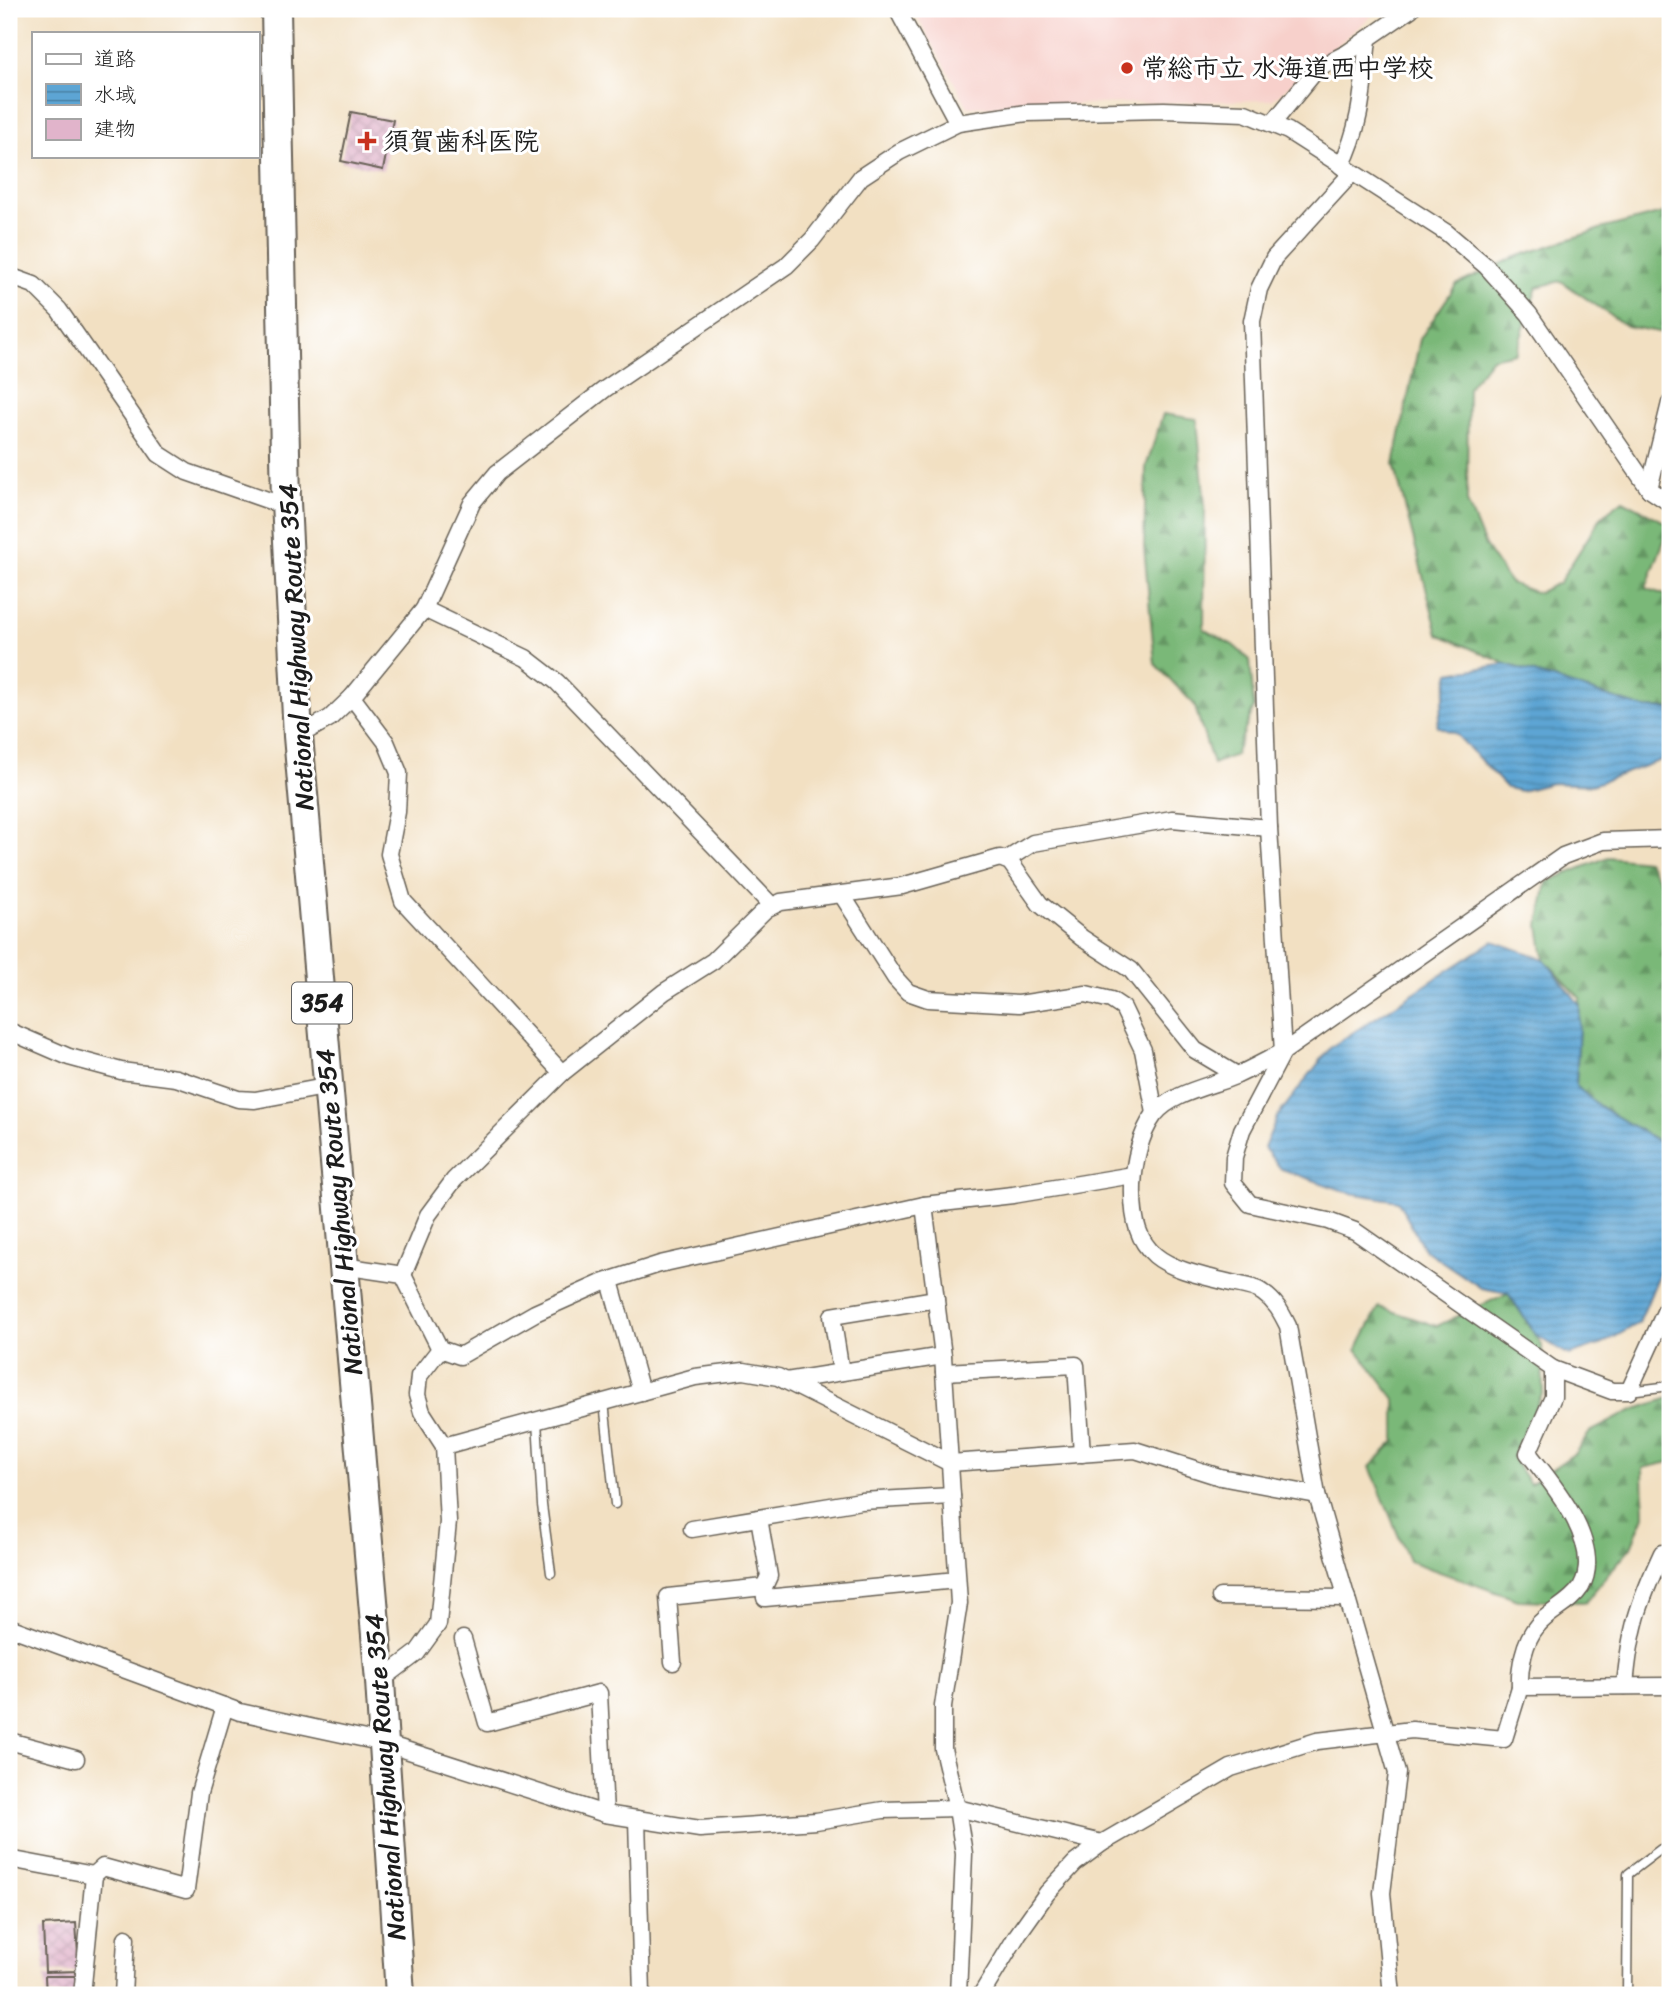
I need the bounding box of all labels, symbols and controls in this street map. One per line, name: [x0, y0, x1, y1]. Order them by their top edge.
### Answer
legend: [32, 32, 259, 158]
text: 道路: [94, 40, 136, 78]
place label: 常総市立 水海道西中学校: [1141, 45, 1434, 91]
marker: 常総市立 水海道西中学校: [1119, 60, 1135, 76]
text: 水域: [94, 76, 136, 114]
text: 建物: [94, 110, 136, 148]
place label: 須賀歯科医院: [383, 118, 539, 164]
marker: 須賀歯科医院: [357, 131, 377, 151]
street label: National Highway Route 354: [264, 482, 328, 812]
road number: 354: [292, 982, 352, 1023]
street label: National Highway Route 354: [302, 1047, 376, 1377]
street label: National Highway Route 354: [351, 1612, 419, 1942]

